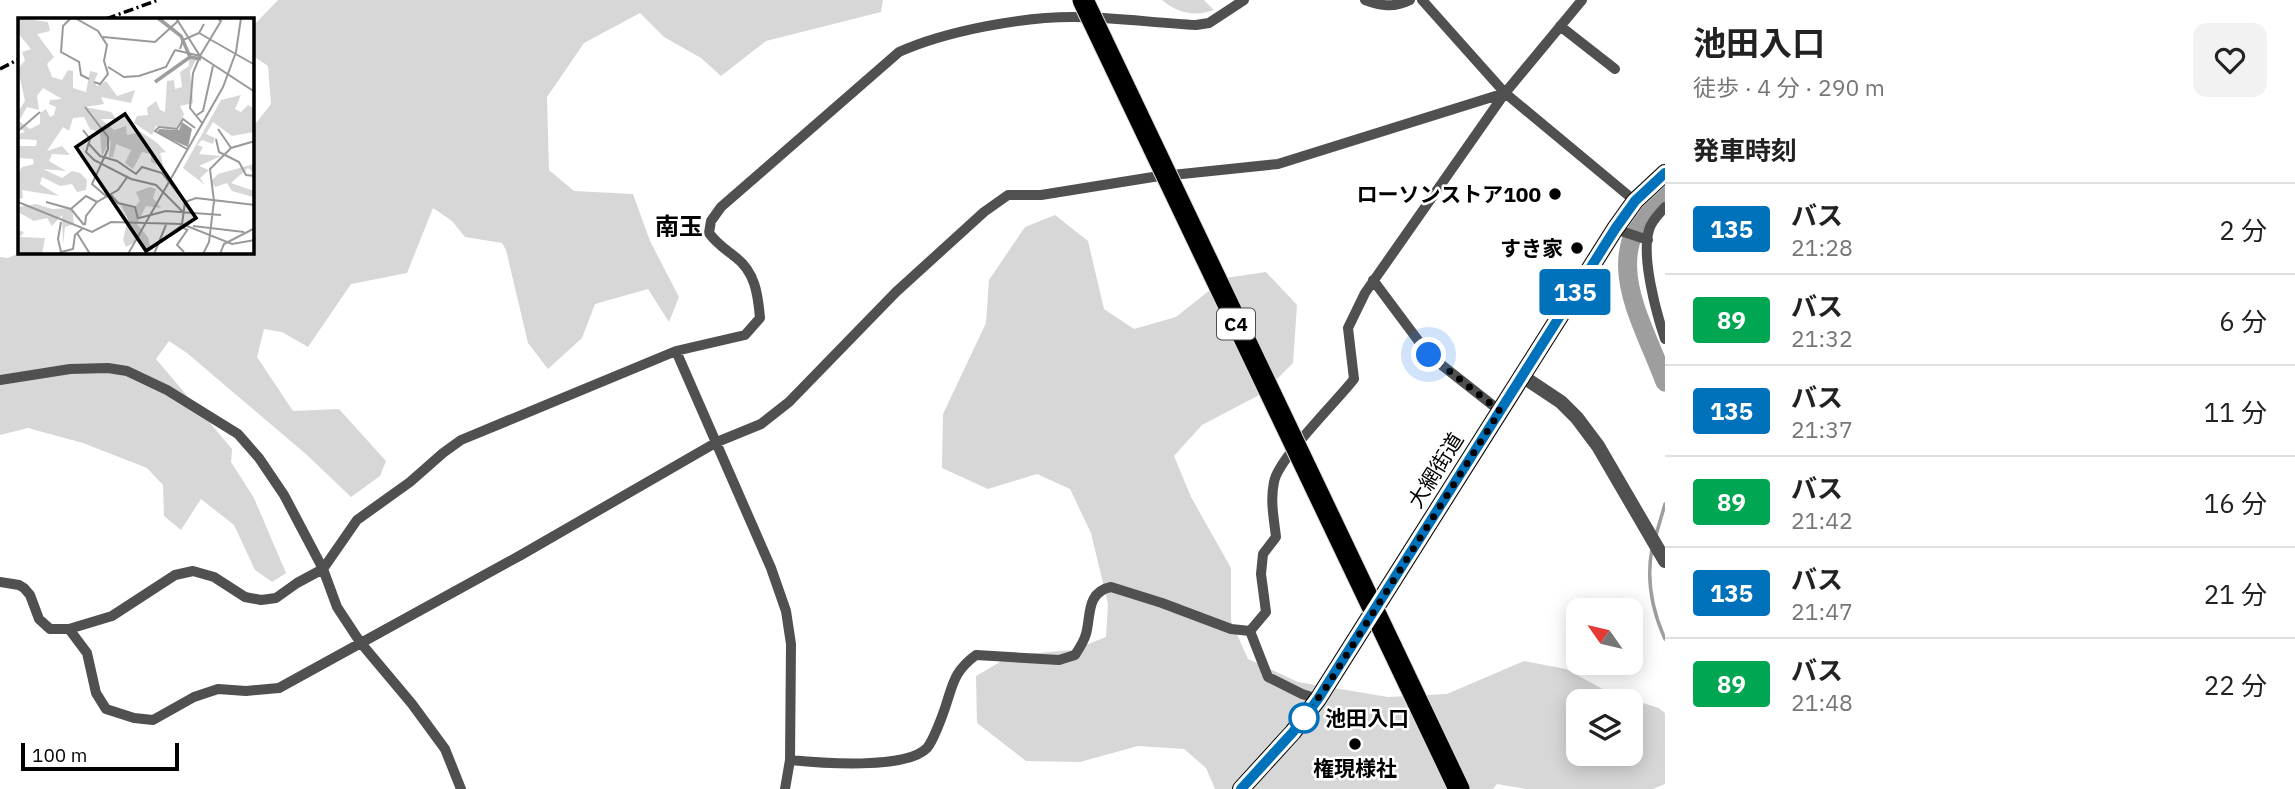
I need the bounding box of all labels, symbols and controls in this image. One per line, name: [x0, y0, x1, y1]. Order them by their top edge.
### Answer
inset map: [18, 18, 254, 254]
text: 池田入口: [1693, 21, 1825, 64]
button: heart: [2193, 23, 2267, 97]
text: 徒歩 · 4 分 · 290 m: [1693, 72, 1885, 102]
text: 発車時刻: [1693, 133, 1797, 167]
place label: ローソンストア100: [1357, 180, 1541, 208]
marker: ローソンストア100: [1547, 186, 1563, 202]
text: バス: [1791, 198, 1843, 232]
district label: 南玉: [655, 210, 703, 242]
text: 135: [1710, 213, 1753, 245]
text: 2 分: [2219, 213, 2267, 247]
text: 21:28: [1791, 232, 1853, 262]
place label: すき家: [1500, 234, 1563, 262]
marker: すき家: [1569, 240, 1585, 256]
line badge: 135: [1535, 269, 1615, 315]
text: 135: [1553, 276, 1597, 308]
text: バス: [1791, 289, 1843, 323]
text: 89: [1717, 304, 1746, 336]
text: 6 分: [2219, 304, 2267, 338]
road number: C4: [1217, 308, 1255, 340]
text: 21:32: [1791, 323, 1853, 353]
your location: [1411, 337, 1446, 372]
text: バス: [1791, 380, 1843, 414]
text: 135: [1710, 395, 1753, 427]
text: 11 分: [2204, 395, 2267, 429]
text: 21:37: [1791, 414, 1853, 444]
street label: 大網街道: [1401, 427, 1469, 513]
text: バス: [1791, 471, 1843, 505]
text: 89: [1717, 486, 1746, 518]
text: 16 分: [2204, 486, 2267, 520]
text: 21:42: [1791, 505, 1853, 535]
text: バス: [1791, 562, 1843, 596]
text: 135: [1710, 577, 1753, 609]
text: 21 分: [2204, 577, 2267, 611]
text: 21:47: [1791, 596, 1853, 626]
north arrow: [1566, 598, 1643, 676]
map controls: [1566, 598, 1643, 766]
text: バス: [1791, 653, 1843, 687]
text: 89: [1717, 668, 1746, 700]
text: 22 分: [2204, 668, 2267, 702]
text: 21:48: [1791, 687, 1853, 717]
button: layers: [1566, 689, 1643, 766]
marker: 池田入口: [1289, 703, 1319, 733]
place label: 池田入口: [1325, 704, 1409, 732]
marker: 権現様社: [1347, 736, 1363, 752]
scale bar: [21, 740, 178, 772]
text: 100 m: [32, 743, 87, 767]
place label: 権現様社: [1313, 754, 1397, 782]

